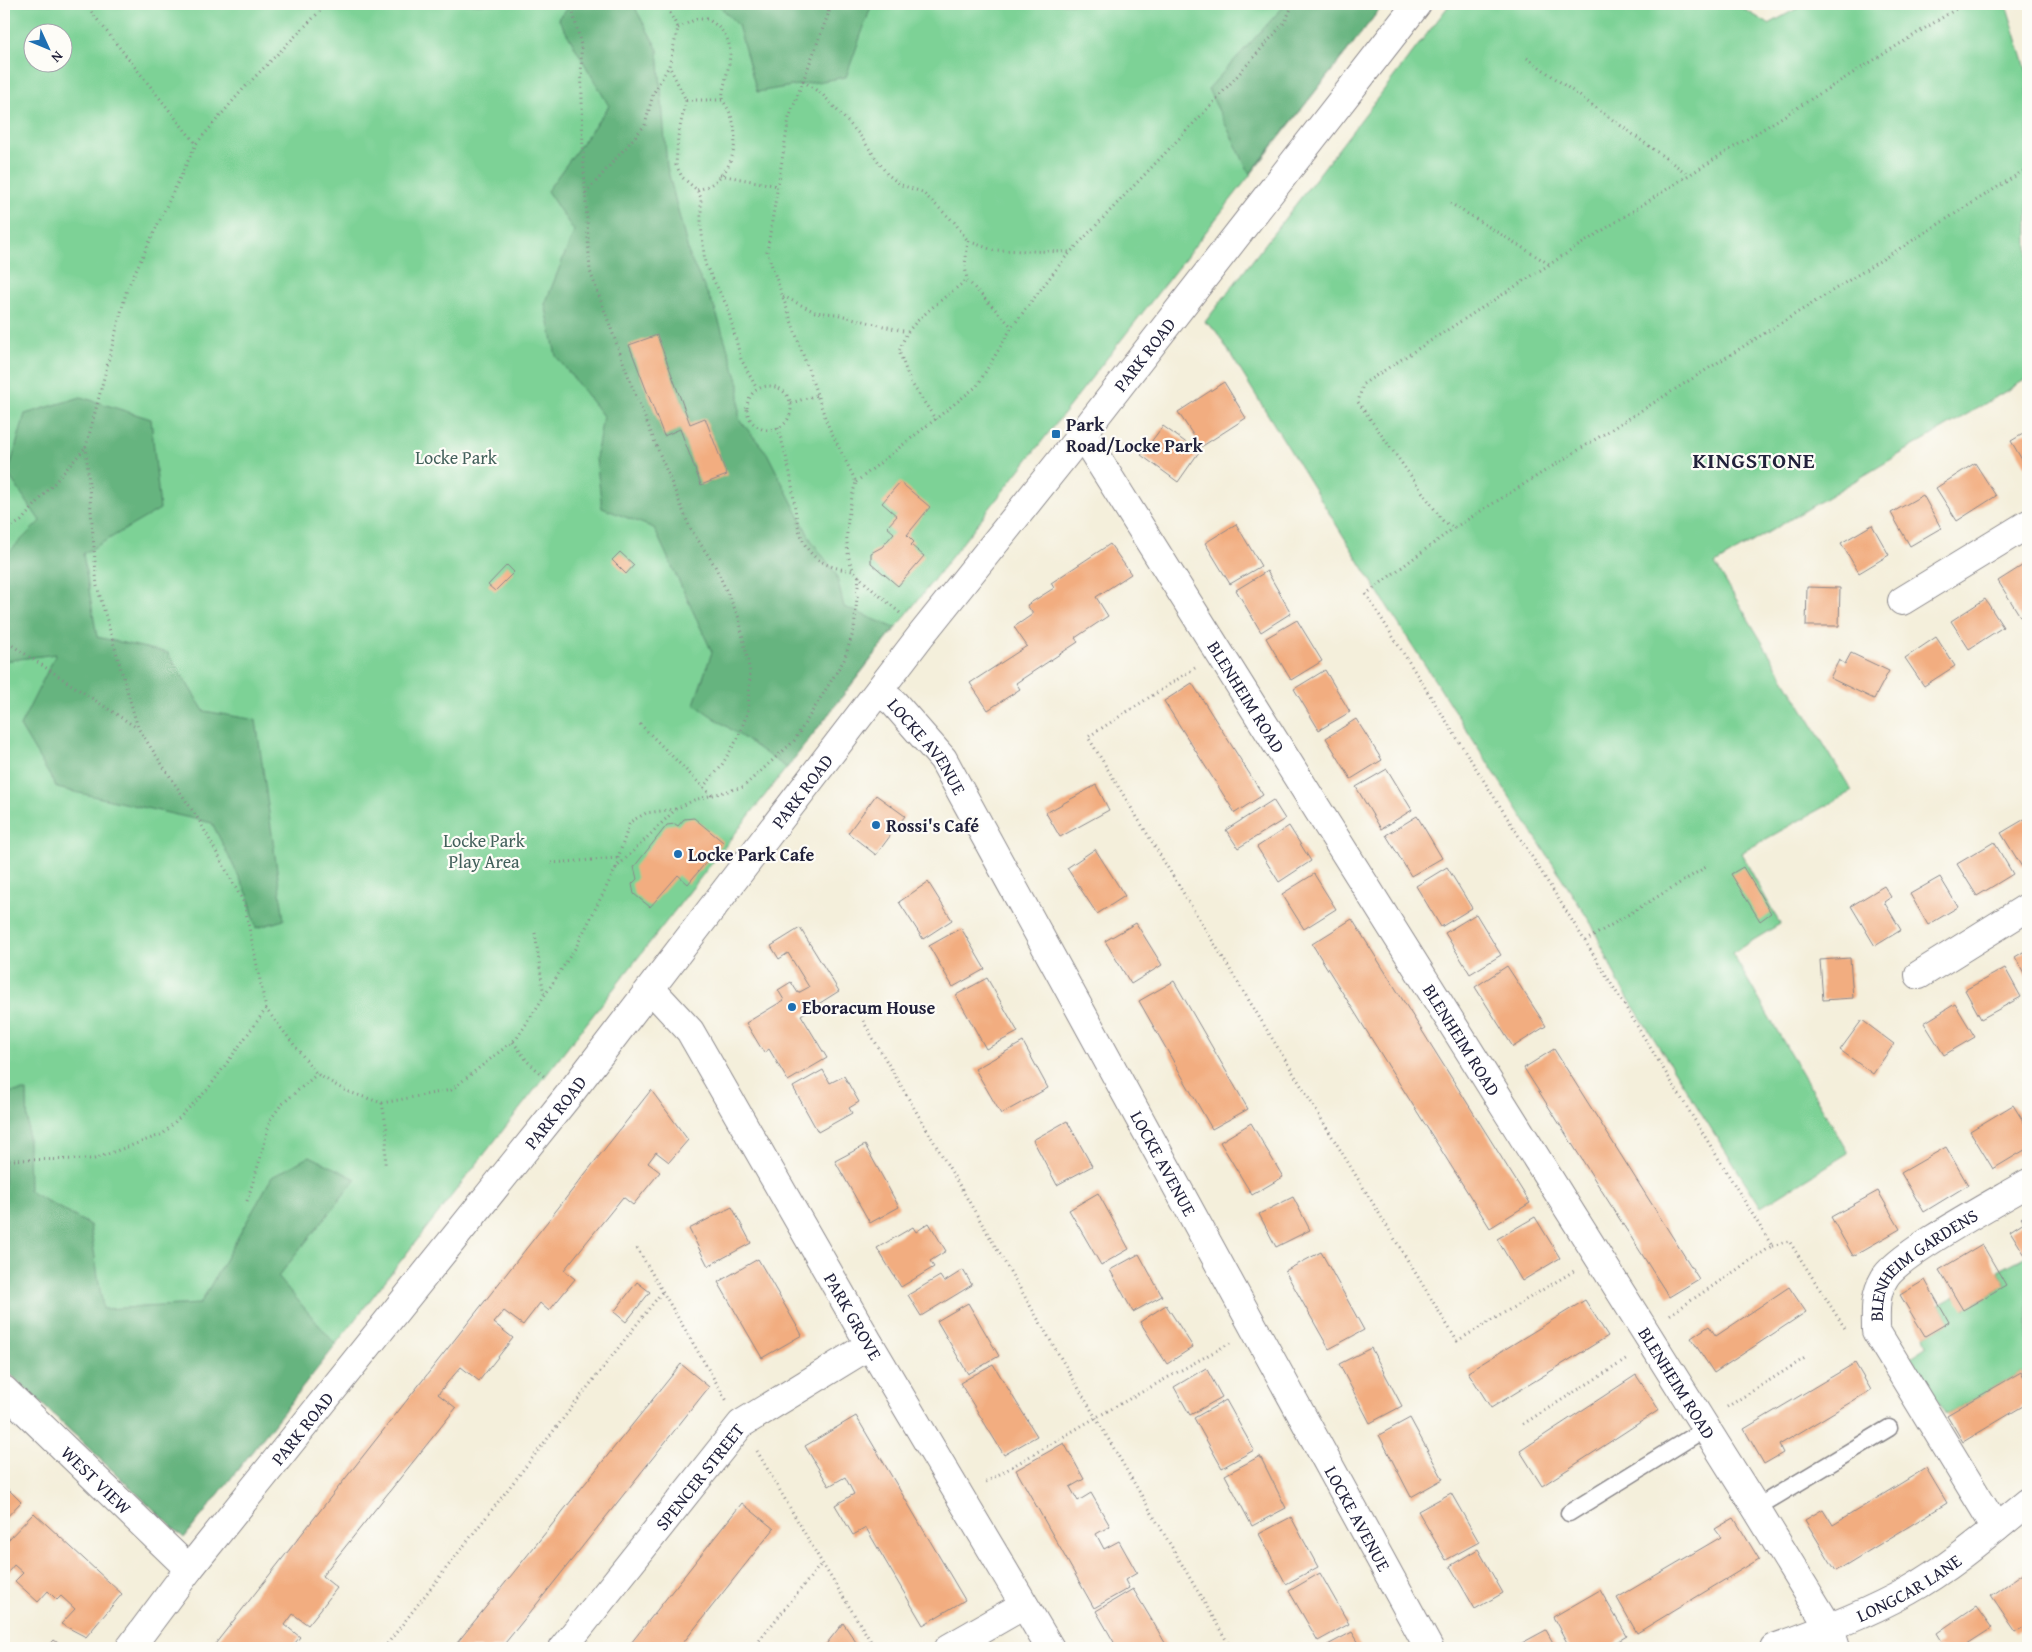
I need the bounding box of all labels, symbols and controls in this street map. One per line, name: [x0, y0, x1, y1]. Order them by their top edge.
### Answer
north arrow: [22, 22, 72, 72]
text: N: [46, 47, 68, 68]
street label: PARK ROAD: [1107, 311, 1182, 397]
place label: Park Road/Locke Park: [1066, 411, 1204, 459]
marker: Park Road/Locke Park: [1050, 428, 1062, 440]
park label: Locke Park: [415, 444, 498, 471]
district label: KINGSTONE: [1692, 444, 1816, 476]
street label: BLENHEIM ROAD: [1201, 635, 1292, 758]
street label: LOCKE AVENUE: [882, 692, 973, 799]
street label: PARK ROAD: [764, 748, 839, 834]
place label: Rossi's Café: [886, 812, 979, 839]
marker: Rossi's Café: [870, 819, 882, 831]
park label: Locke Park Play Area: [443, 827, 526, 875]
place label: Locke Park Cafe: [688, 841, 815, 868]
marker: Locke Park Cafe: [672, 848, 684, 860]
street label: BLENHEIM ROAD: [1417, 978, 1508, 1101]
place label: Eboracum House: [802, 994, 936, 1021]
marker: Eboracum House: [786, 1001, 798, 1013]
street label: PARK ROAD: [517, 1070, 593, 1155]
street label: LOCKE AVENUE: [1124, 1105, 1204, 1221]
street label: BLENHEIM GARDENS: [1862, 1201, 1983, 1322]
street label: PARK GROVE: [818, 1267, 889, 1365]
street label: BLENHEIM ROAD: [1632, 1321, 1723, 1444]
street label: PARK ROAD: [264, 1386, 340, 1471]
street label: SPENCER STREET: [648, 1417, 750, 1536]
street label: WEST VIEW: [55, 1439, 139, 1521]
street label: LOCKE AVENUE: [1318, 1461, 1398, 1576]
street label: LONGCAR LANE: [1852, 1547, 1967, 1628]

